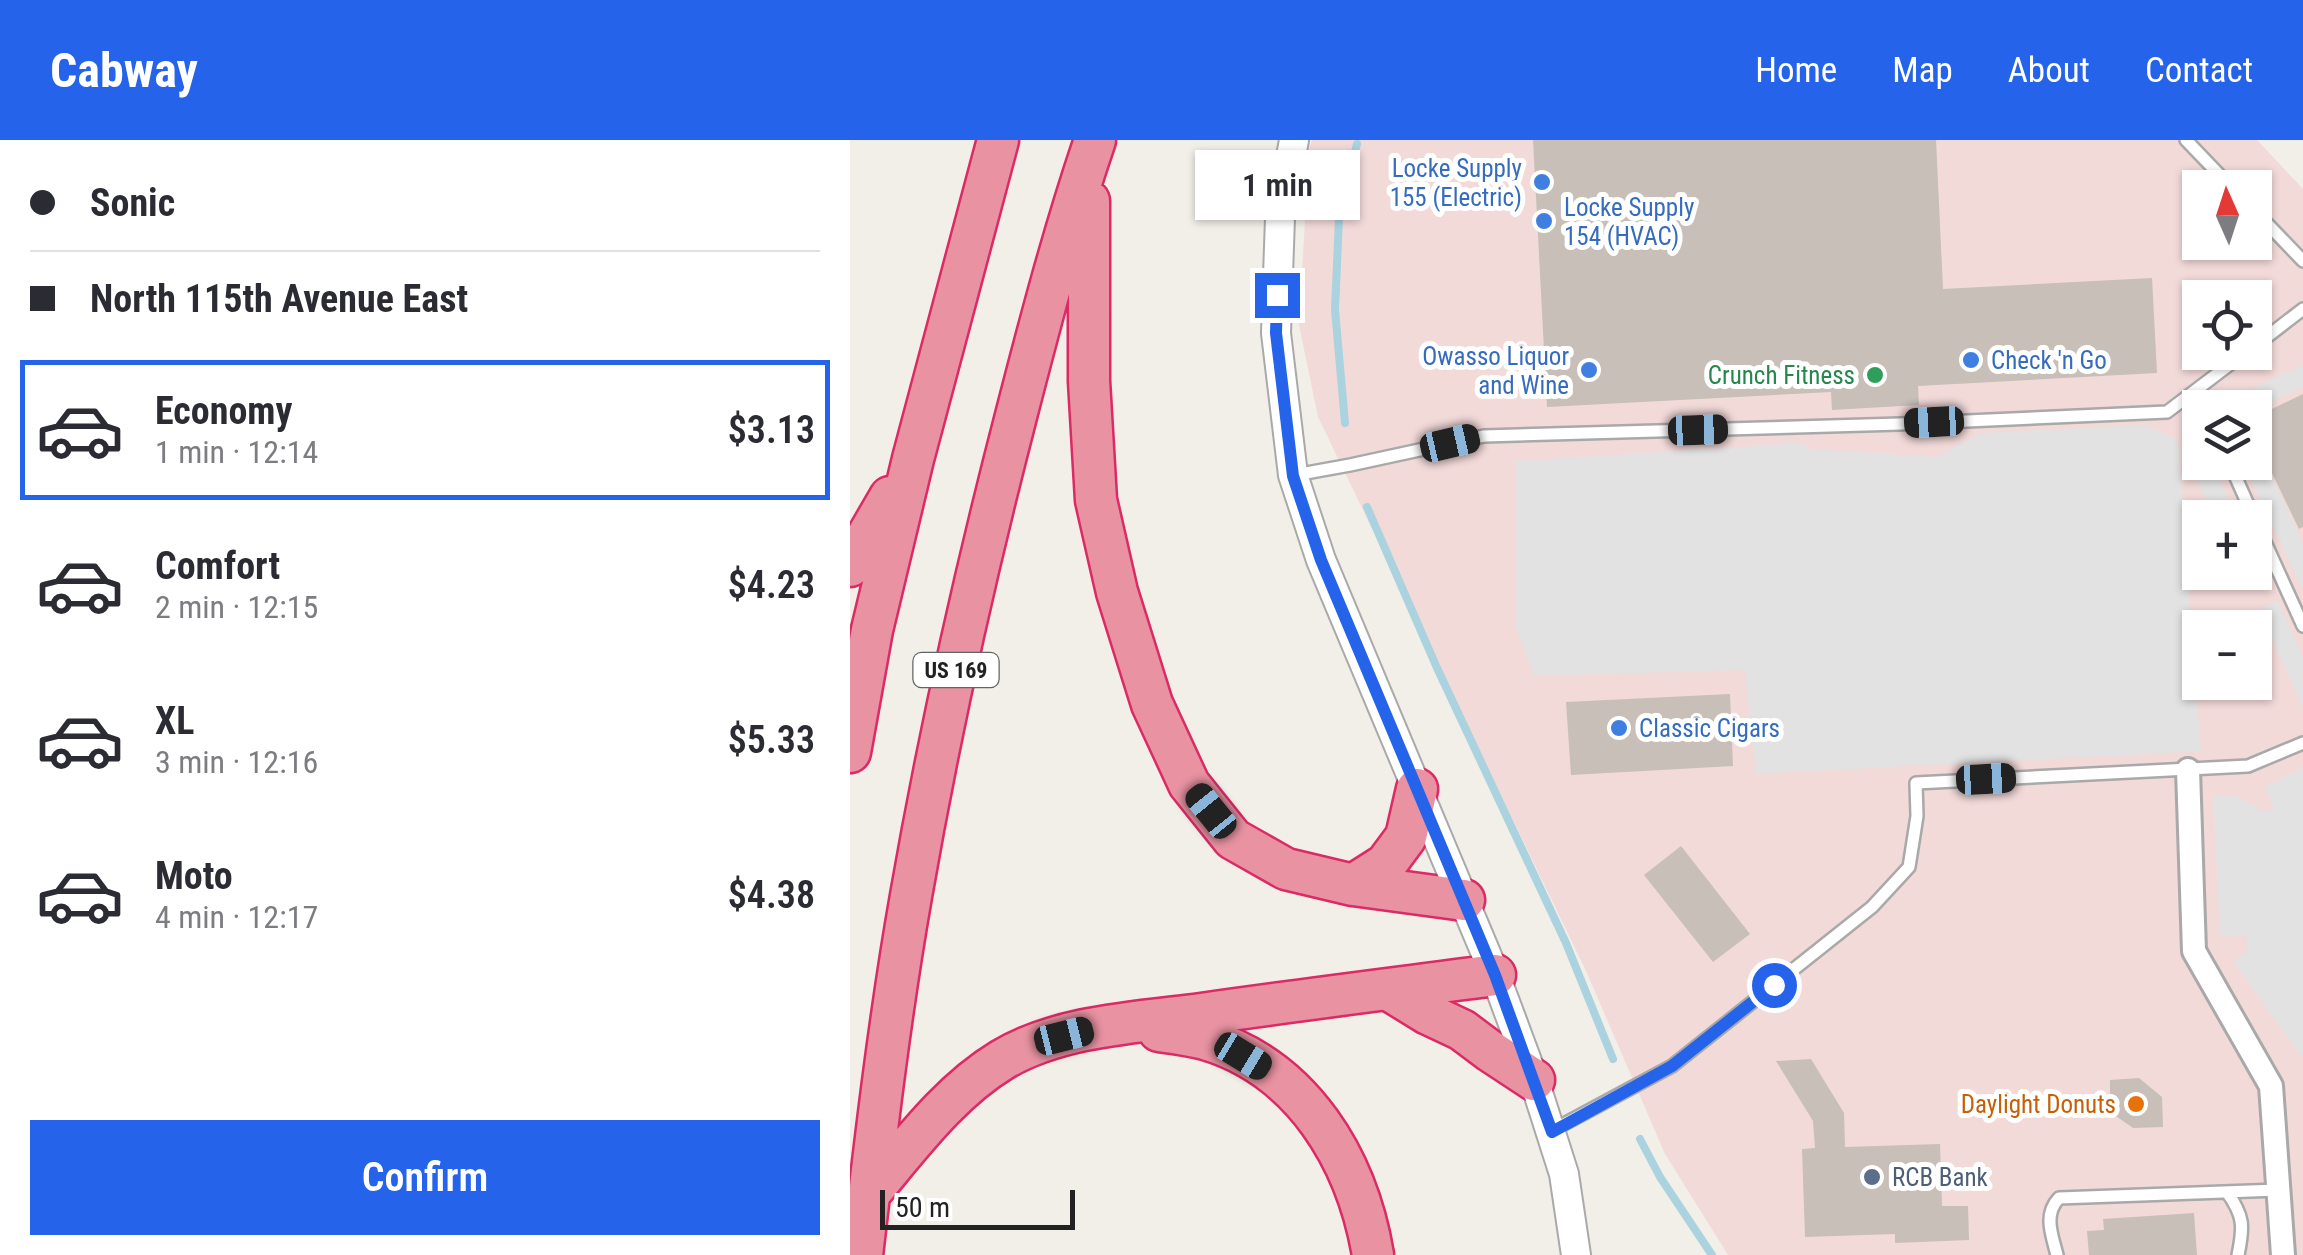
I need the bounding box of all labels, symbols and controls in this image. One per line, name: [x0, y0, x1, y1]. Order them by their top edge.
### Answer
text: Cabway: [50, 42, 198, 99]
text: Home: [1755, 50, 1837, 91]
text: Map: [1892, 50, 1953, 91]
text: About: [2008, 50, 2090, 91]
text: Contact: [2145, 50, 2253, 91]
callout: 1 min: [1194, 150, 1360, 220]
place label: Locke Supply 155 (Electric): [1390, 154, 1522, 212]
text: 1 min: [1242, 166, 1313, 204]
north arrow: [2182, 170, 2272, 260]
map controls: [2182, 170, 2272, 700]
marker: Locke Supply 155 (Electric): [1531, 171, 1553, 193]
text: Sonic: [90, 181, 175, 225]
place label: Locke Supply 154 (HVAC): [1564, 193, 1694, 251]
marker: Locke Supply 154 (HVAC): [1533, 210, 1555, 232]
route end: [1255, 273, 1300, 318]
text: North 115th Avenue East: [90, 277, 468, 321]
button: locate: [2182, 280, 2272, 370]
place label: Owasso Liquor and Wine: [1422, 342, 1569, 400]
place label: Check 'n Go: [1991, 346, 2107, 375]
marker: Check 'n Go: [1960, 349, 1982, 371]
marker: Owasso Liquor and Wine: [1578, 359, 1600, 381]
place label: Crunch Fitness: [1708, 361, 1855, 390]
marker: Crunch Fitness: [1864, 364, 1886, 386]
icon: car: [35, 385, 125, 475]
text: Economy: [155, 389, 292, 433]
button: layers: [2182, 390, 2272, 480]
car: [1903, 405, 1965, 439]
text: $3.13: [728, 408, 815, 452]
car: [1667, 414, 1729, 446]
car: [1417, 422, 1483, 464]
text: 1 min · 12:14: [155, 433, 318, 471]
button: +: [2182, 500, 2272, 590]
icon: car: [35, 540, 125, 630]
text: Comfort: [155, 544, 280, 588]
text: $4.23: [728, 563, 815, 607]
text: 2 min · 12:15: [155, 588, 318, 626]
button: −: [2182, 610, 2272, 700]
road number: US 169: [914, 653, 998, 687]
icon: car: [35, 695, 125, 785]
text: XL: [155, 699, 194, 743]
place label: Classic Cigars: [1639, 714, 1780, 743]
marker: Classic Cigars: [1608, 717, 1630, 739]
text: $5.33: [728, 718, 815, 762]
text: 3 min · 12:16: [155, 743, 318, 781]
car: [1955, 762, 2017, 796]
car: [1180, 778, 1242, 844]
icon: car: [35, 850, 125, 940]
text: Moto: [155, 854, 233, 898]
text: $4.38: [728, 873, 815, 917]
text: 4 min · 12:17: [155, 898, 318, 936]
route start: [1752, 963, 1797, 1008]
car: [1031, 1014, 1097, 1058]
car: [1210, 1028, 1276, 1084]
place label: Daylight Donuts: [1961, 1090, 2116, 1119]
marker: Daylight Donuts: [2125, 1093, 2147, 1115]
button: Confirm: [30, 1120, 820, 1235]
place label: RCB Bank: [1892, 1163, 1989, 1192]
marker: RCB Bank: [1861, 1166, 1883, 1188]
scale bar: [880, 1185, 1075, 1230]
text: 50 m: [895, 1191, 950, 1224]

